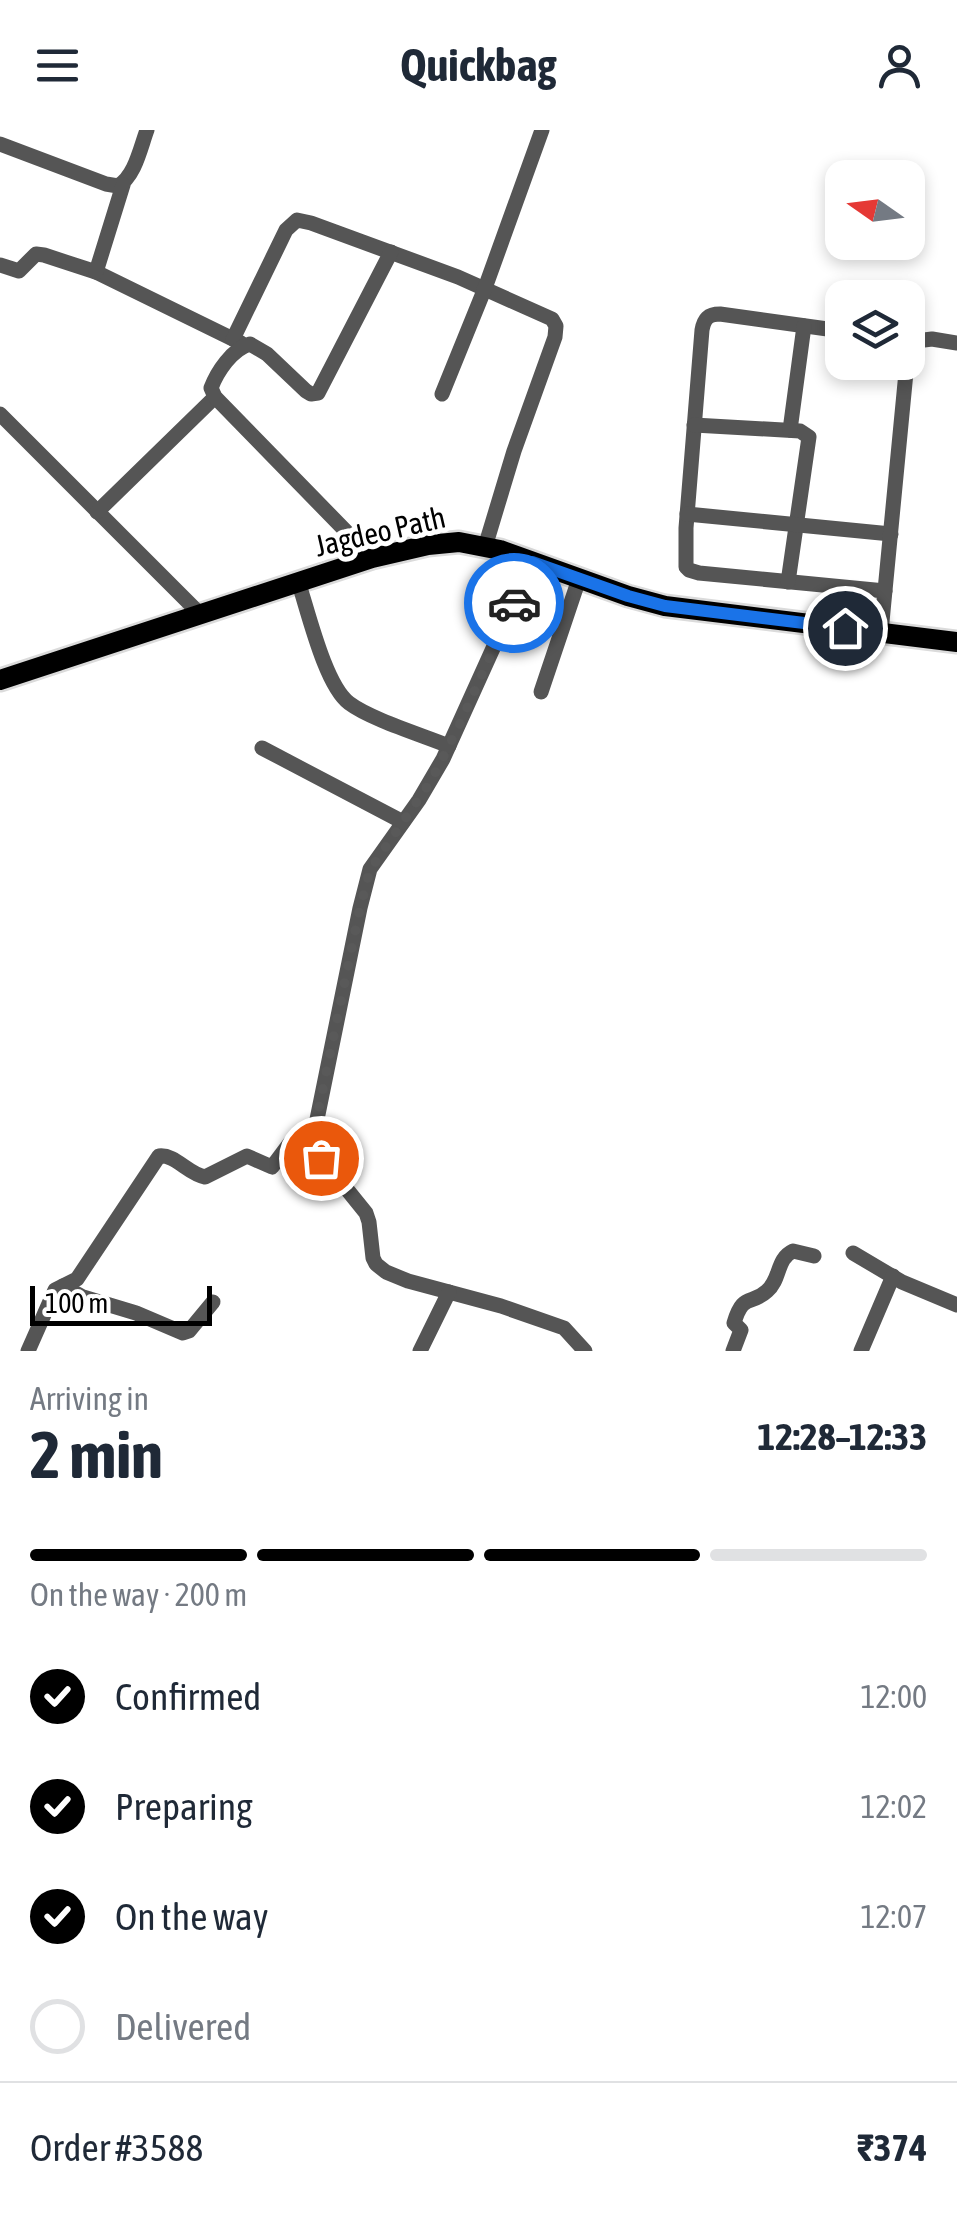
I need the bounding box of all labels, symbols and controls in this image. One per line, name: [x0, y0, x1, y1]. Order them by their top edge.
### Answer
icon: menu: [30, 38, 85, 93]
icon: person: [872, 38, 927, 93]
text: Quickbag: [400, 39, 557, 91]
north arrow: [825, 160, 925, 260]
map controls: [825, 160, 925, 380]
button: layers: [825, 280, 925, 380]
street label: Jagdeo Path: [311, 499, 449, 563]
courier: [464, 553, 564, 653]
icon: car: [487, 576, 542, 631]
pin: [803, 586, 888, 671]
icon: home: [818, 601, 873, 656]
pin: [279, 1116, 364, 1201]
icon: bag: [294, 1131, 349, 1186]
scale bar: [30, 1281, 212, 1326]
text: 100 m: [45, 1287, 108, 1319]
text: Arriving in: [30, 1380, 149, 1417]
text: 12:28–12:33: [757, 1415, 927, 1458]
text: 2 min: [30, 1417, 163, 1492]
text: On the way · 200 m: [30, 1576, 247, 1613]
icon: check: [30, 1669, 85, 1724]
text: Confirmed: [115, 1675, 261, 1718]
text: 12:00: [861, 1678, 927, 1715]
icon: check: [30, 1779, 85, 1834]
text: Preparing: [115, 1785, 253, 1828]
text: 12:02: [861, 1788, 927, 1825]
icon: check: [30, 1889, 85, 1944]
text: On the way: [115, 1895, 268, 1938]
text: 12:07: [861, 1898, 927, 1935]
text: Delivered: [115, 2005, 251, 2048]
text: Order #3588: [30, 2126, 203, 2169]
text: ₹374: [857, 2126, 927, 2169]

